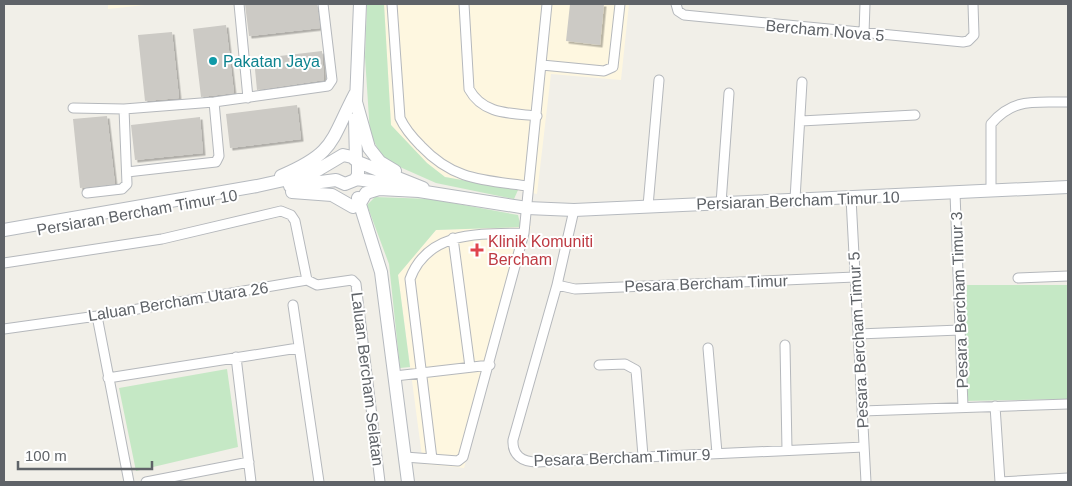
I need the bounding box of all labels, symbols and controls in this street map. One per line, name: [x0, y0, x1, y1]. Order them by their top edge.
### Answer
street label: Bercham Nova 5: [765, 17, 885, 44]
place label: Pakatan Jaya: [223, 53, 320, 70]
marker: Pakatan Jaya: [207, 55, 219, 67]
street label: Persiaran Bercham Timur 10: [35, 186, 239, 239]
street label: Persiaran Bercham Timur 10: [696, 188, 900, 213]
street label: Pesara Bercham Timur 3: [948, 211, 971, 389]
place label: Klinik Komuniti Bercham: [488, 233, 593, 268]
marker: Klinik Komuniti Bercham: [470, 243, 484, 257]
street label: Pesara Bercham Timur 5: [845, 251, 872, 429]
street label: Pesara Bercham Timur: [624, 272, 789, 295]
street label: Laluan Bercham Utara 26: [87, 279, 270, 324]
street label: Laluan Bercham Selatan: [348, 291, 387, 467]
scale bar: [18, 438, 151, 470]
street label: Pesara Bercham Timur 9: [533, 446, 711, 469]
text: 100 m: [25, 447, 67, 464]

